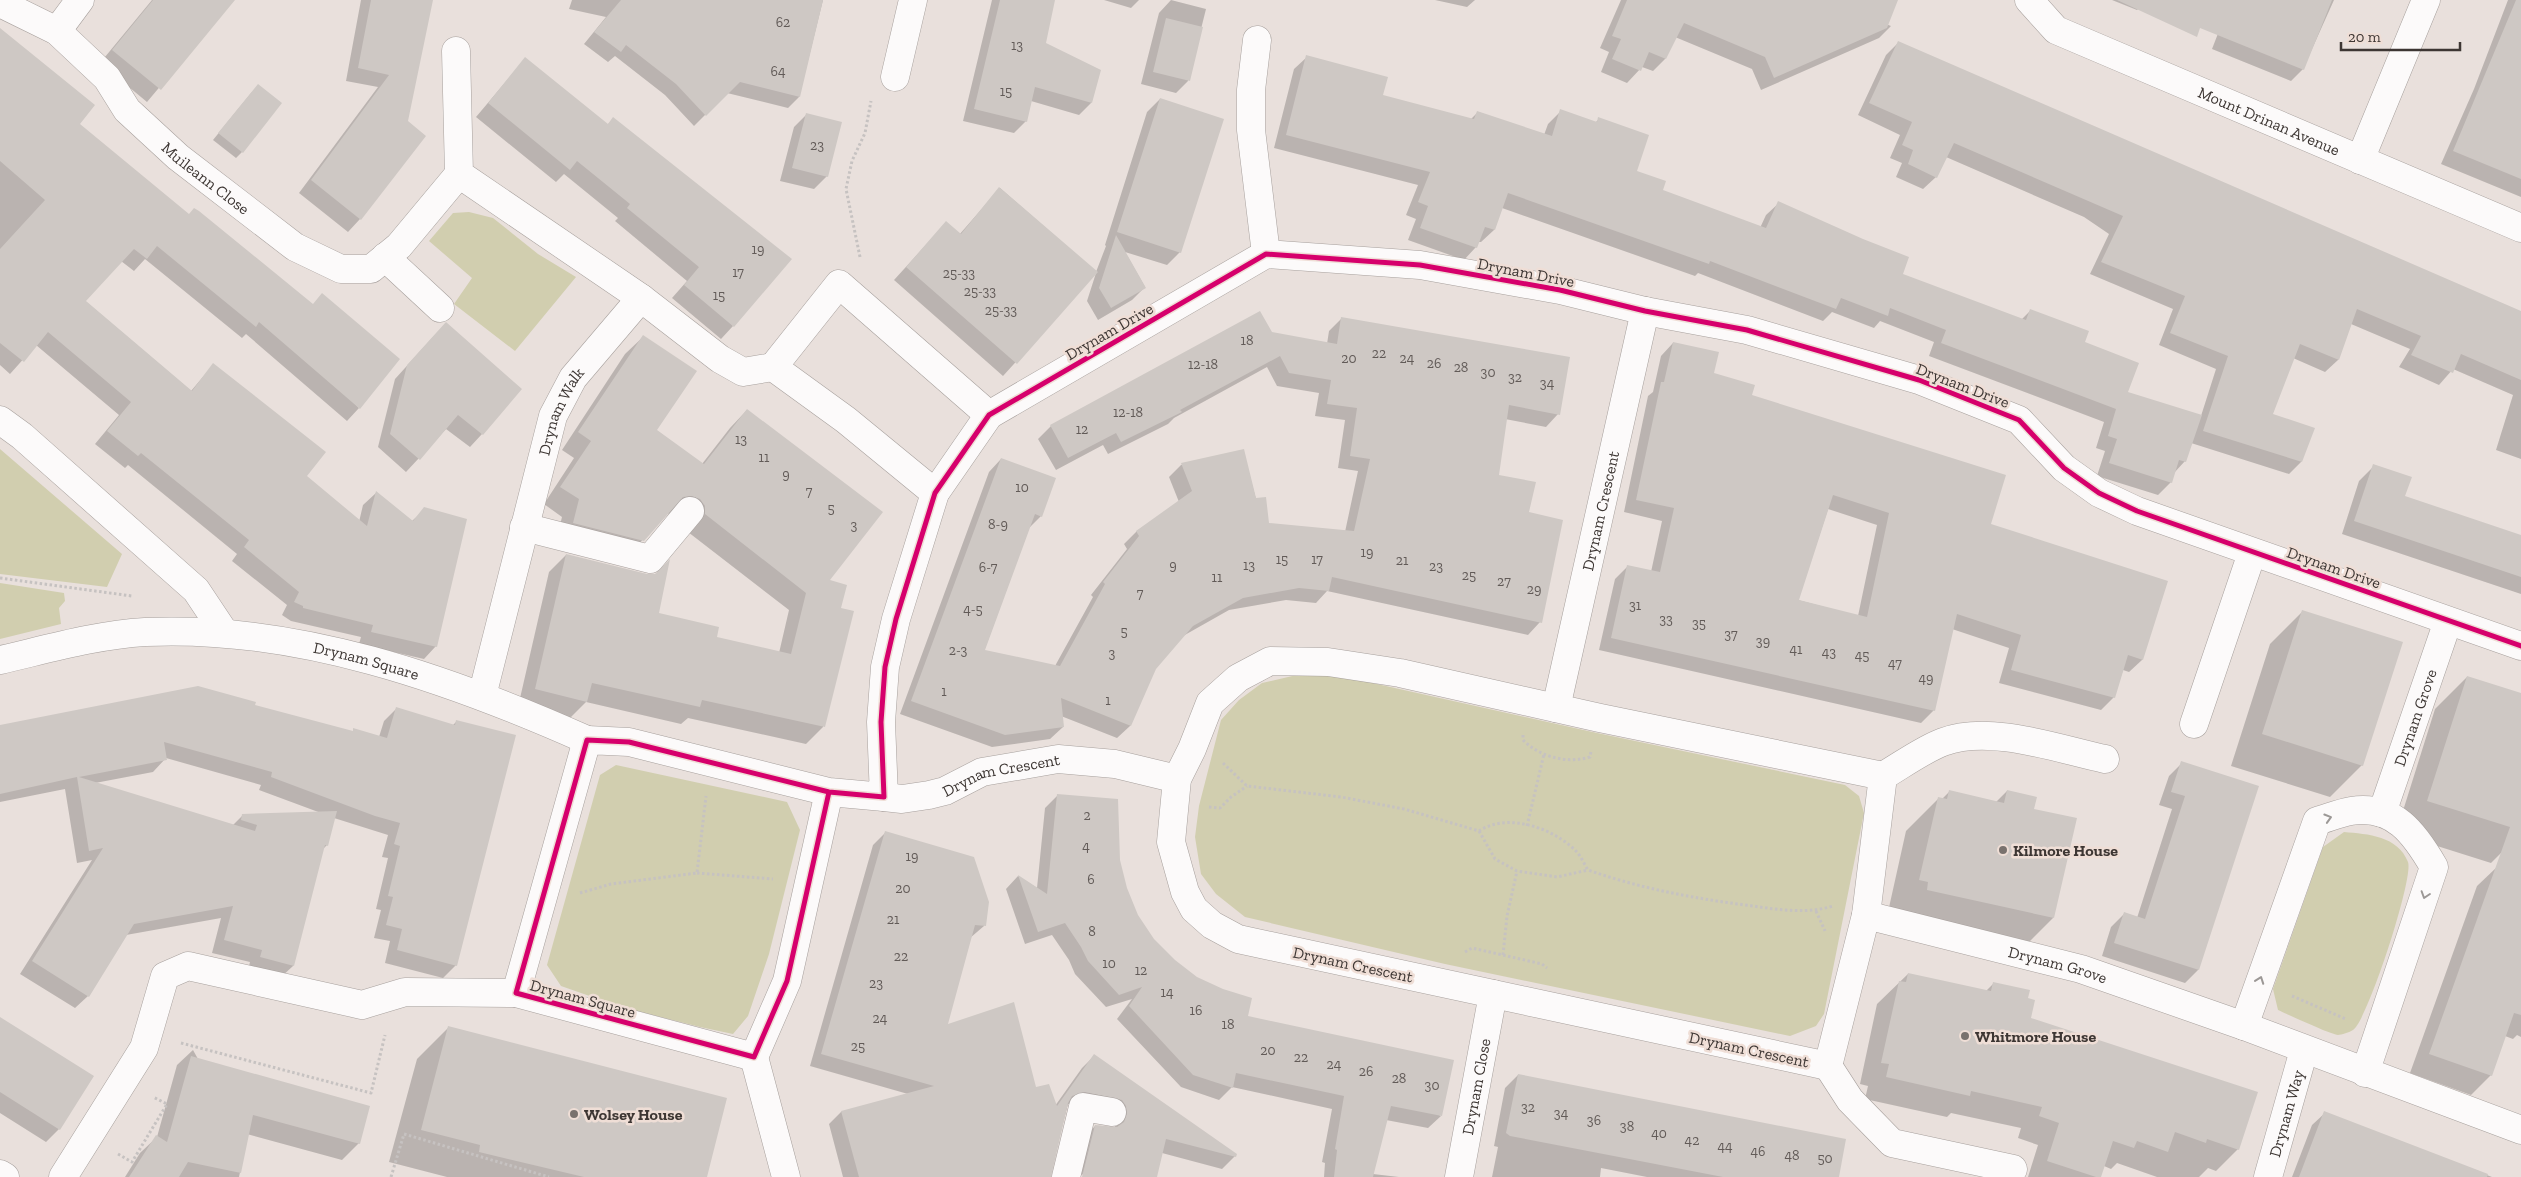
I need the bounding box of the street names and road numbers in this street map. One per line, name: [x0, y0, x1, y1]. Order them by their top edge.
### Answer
street label: Mount Drinan Avenue: [2195, 83, 2343, 160]
street label: Muileann Close: [158, 138, 253, 218]
street label: Drynam Drive: [1476, 254, 1576, 291]
street label: Drynam Drive: [1062, 299, 1157, 364]
street label: Drynam Drive: [1914, 359, 2012, 412]
street label: Drynam Walk: [534, 363, 589, 457]
street label: Drynam Crescent: [1578, 449, 1623, 573]
street label: Drynam Drive: [2284, 543, 2383, 592]
street label: Drynam Square: [312, 638, 421, 684]
street label: Drynam Grove: [2390, 666, 2441, 769]
street label: Drynam Crescent: [939, 750, 1061, 801]
street label: Drynam Grove: [2006, 942, 2110, 987]
street label: Drynam Crescent: [1291, 943, 1415, 986]
street label: Drynam Square: [528, 975, 638, 1022]
street label: Drynam Crescent: [1687, 1028, 1811, 1071]
street label: Drynam Close: [1458, 1037, 1495, 1137]
street label: Drynam Way: [2265, 1067, 2308, 1159]

